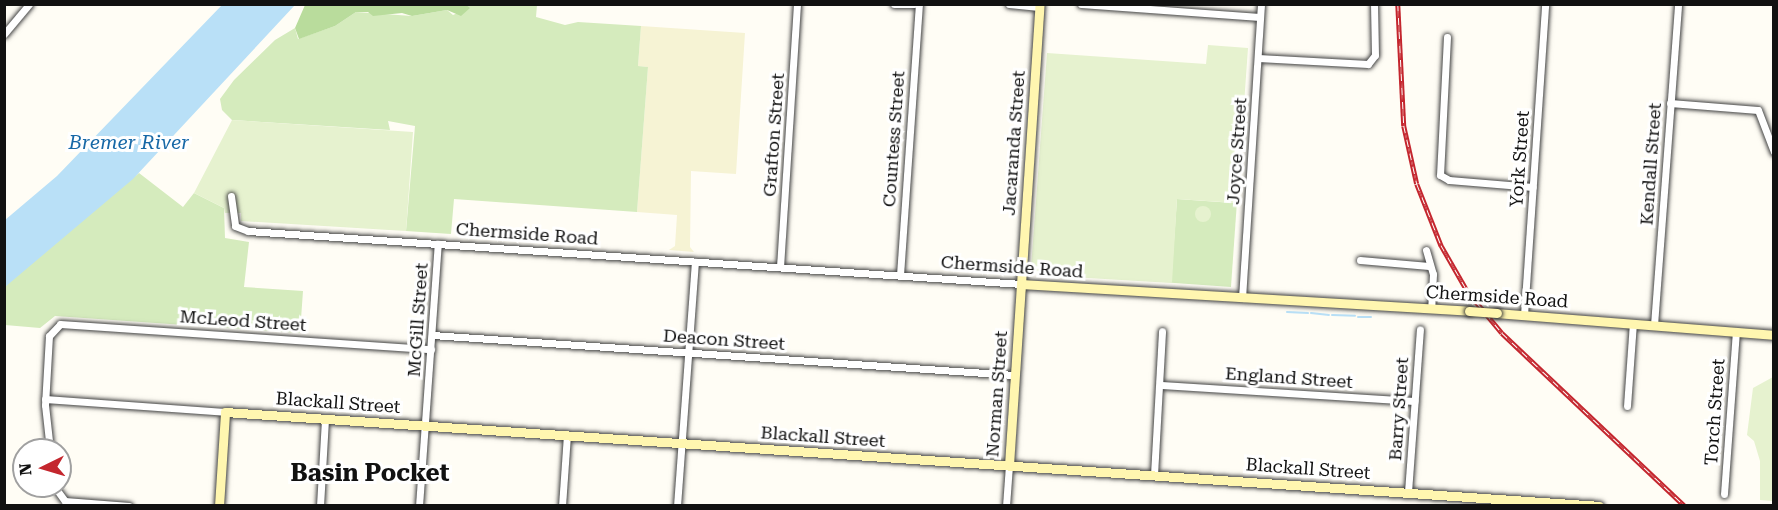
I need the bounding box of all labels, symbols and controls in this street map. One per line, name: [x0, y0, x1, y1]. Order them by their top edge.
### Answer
street label: Countess Street: [878, 70, 910, 208]
street label: Jacaranda Street: [998, 70, 1030, 216]
street label: Grafton Street: [759, 72, 789, 198]
street label: Joyce Street: [1222, 97, 1252, 205]
street label: Kendall Street: [1636, 102, 1666, 226]
street label: York Street: [1506, 110, 1534, 208]
water label: Bremer River: [68, 130, 190, 154]
street label: Chermside Road: [455, 218, 599, 250]
street label: Chermside Road: [940, 251, 1084, 283]
street label: McGill Street: [403, 262, 433, 378]
street label: Chermside Road: [1425, 281, 1569, 313]
street label: McLeod Street: [179, 306, 307, 336]
street label: Deacon Street: [662, 325, 786, 355]
street label: Norman Street: [982, 330, 1012, 458]
street label: Barry Street: [1385, 357, 1413, 461]
street label: Torch Street: [1700, 358, 1730, 466]
street label: England Street: [1224, 363, 1354, 393]
street label: Blackall Street: [275, 388, 401, 418]
street label: Blackall Street: [760, 422, 886, 452]
north arrow: [12, 438, 72, 498]
street label: Blackall Street: [1245, 454, 1371, 484]
district label: Basin Pocket: [291, 460, 449, 488]
text: N: [16, 462, 36, 476]

